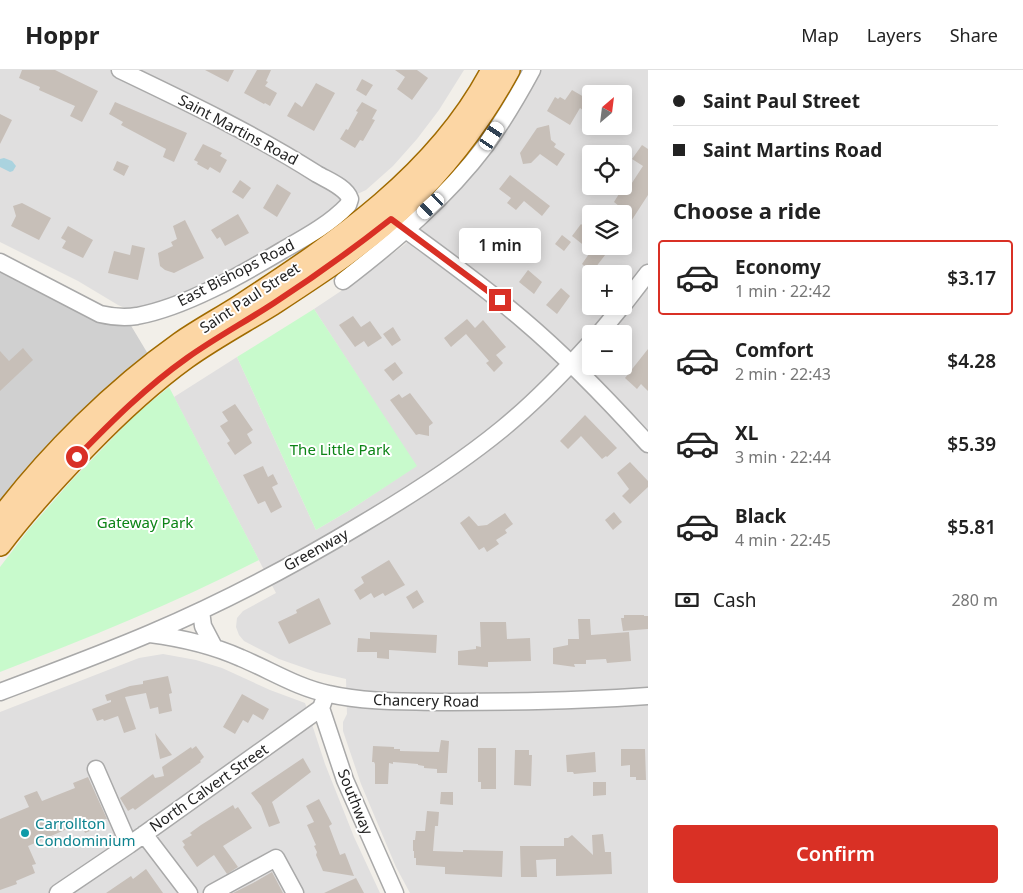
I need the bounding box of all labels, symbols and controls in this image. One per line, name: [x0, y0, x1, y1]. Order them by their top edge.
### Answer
text: Hoppr: [25, 18, 99, 51]
text: Map: [801, 23, 839, 47]
text: Layers: [867, 23, 922, 47]
text: Share: [950, 23, 998, 47]
north arrow: [582, 85, 632, 135]
map controls: [582, 85, 632, 375]
text: Saint Paul Street: [703, 88, 860, 114]
street label: Saint Martins Road: [175, 89, 302, 169]
car: [477, 119, 506, 153]
text: Saint Martins Road: [703, 137, 882, 163]
button: locate: [582, 145, 632, 195]
car: [414, 190, 447, 222]
text: Choose a ride: [673, 195, 821, 225]
button: layers: [582, 205, 632, 255]
callout: 1 min: [459, 228, 541, 262]
street label: East Bishops Road: [174, 234, 297, 310]
text: 1 min: [478, 234, 522, 256]
text: Economy: [735, 254, 821, 280]
icon: car: [675, 255, 720, 300]
street label: Saint Paul Street: [196, 257, 304, 337]
button: +: [582, 265, 632, 315]
text: $3.17: [947, 265, 996, 291]
text: 1 min · 22:42: [735, 280, 831, 302]
route end: [489, 289, 511, 311]
button: −: [582, 325, 632, 375]
text: Comfort: [735, 337, 814, 363]
icon: car: [675, 338, 720, 383]
text: $4.28: [947, 348, 996, 374]
text: 2 min · 22:43: [735, 363, 831, 385]
text: XL: [735, 420, 758, 446]
icon: car: [675, 421, 720, 466]
text: $5.39: [947, 431, 996, 457]
park label: The Little Park: [290, 439, 390, 459]
route start: [66, 446, 88, 468]
text: 3 min · 22:44: [735, 446, 831, 468]
text: Black: [735, 503, 786, 529]
icon: car: [675, 504, 720, 549]
park label: Gateway Park: [97, 512, 193, 532]
text: $5.81: [947, 514, 996, 540]
street label: Greenway: [280, 523, 352, 575]
text: 4 min · 22:45: [735, 529, 831, 551]
icon: cash: [673, 586, 701, 614]
text: Cash: [713, 587, 757, 613]
text: 280 m: [951, 589, 998, 611]
street label: Chancery Road: [373, 689, 479, 711]
street label: North Calvert Street: [145, 738, 272, 836]
street label: Southway: [334, 766, 378, 838]
place label: Carrollton Condominium: [35, 813, 135, 850]
button: Confirm: [673, 825, 998, 883]
marker: Carrollton Condominium: [19, 827, 31, 839]

